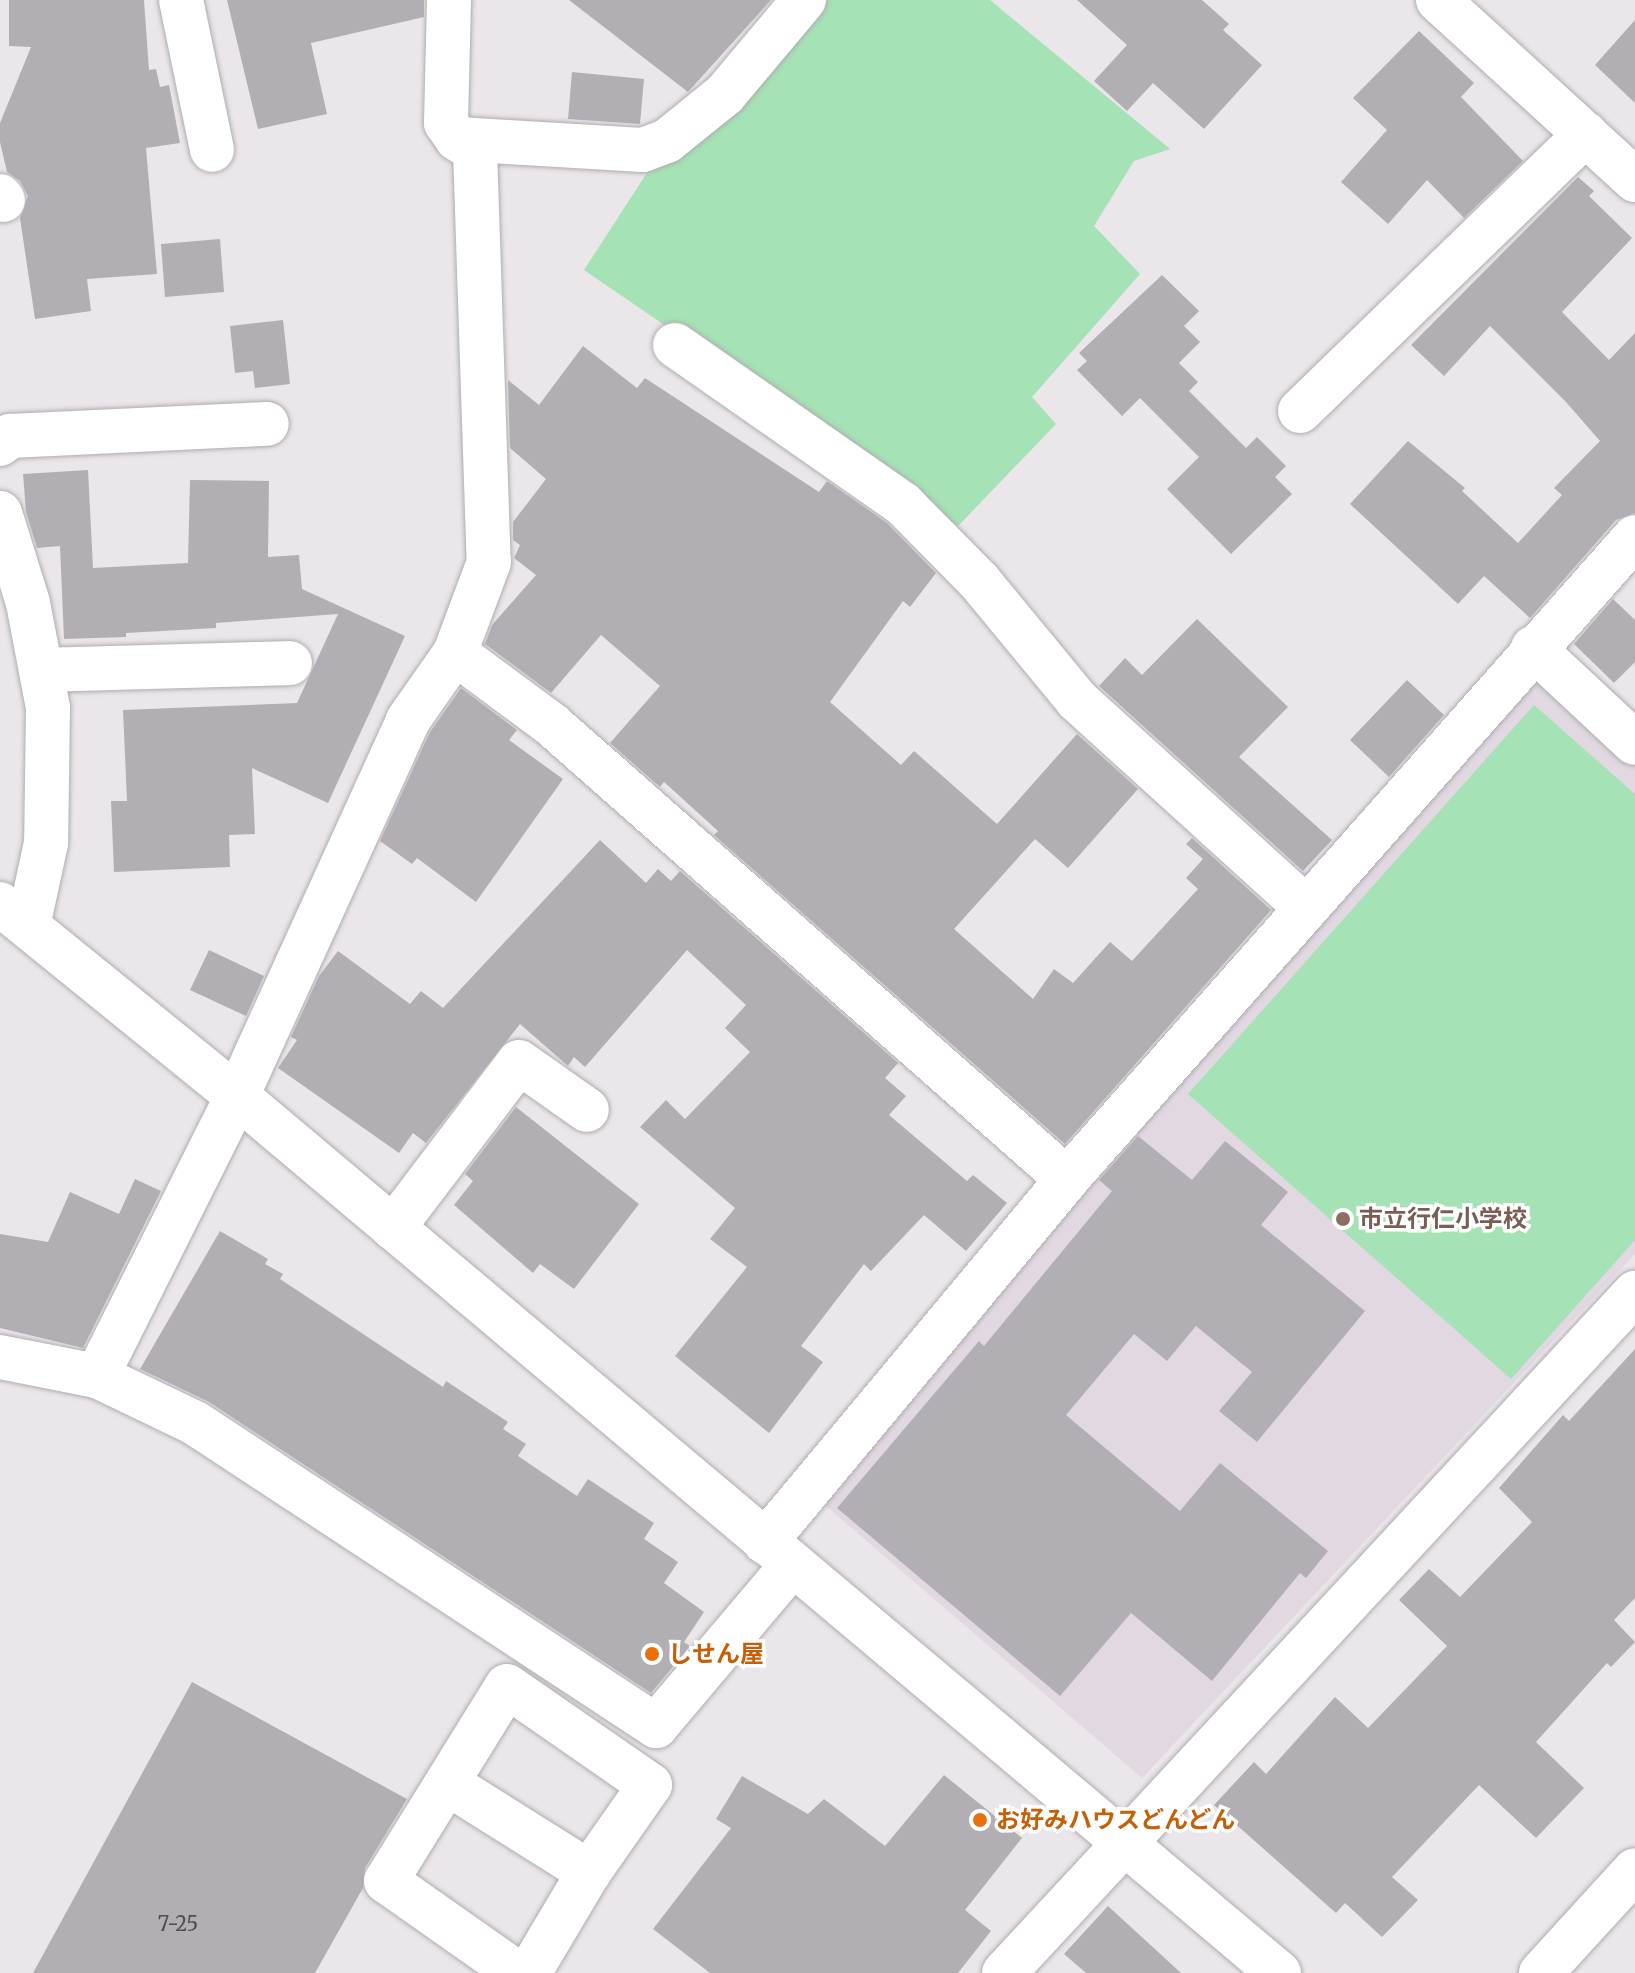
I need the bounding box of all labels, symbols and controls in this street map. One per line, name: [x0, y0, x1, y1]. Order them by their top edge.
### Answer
place label: 市立行仁小学校: [1359, 1205, 1527, 1233]
marker: 市立行仁小学校: [1334, 1210, 1352, 1228]
place label: しせん屋: [668, 1640, 764, 1668]
marker: しせん屋: [643, 1645, 661, 1663]
place label: お好みハウスどんどん: [996, 1806, 1236, 1834]
marker: お好みハウスどんどん: [971, 1811, 989, 1829]
house number: 7-25: [158, 1911, 198, 1935]

